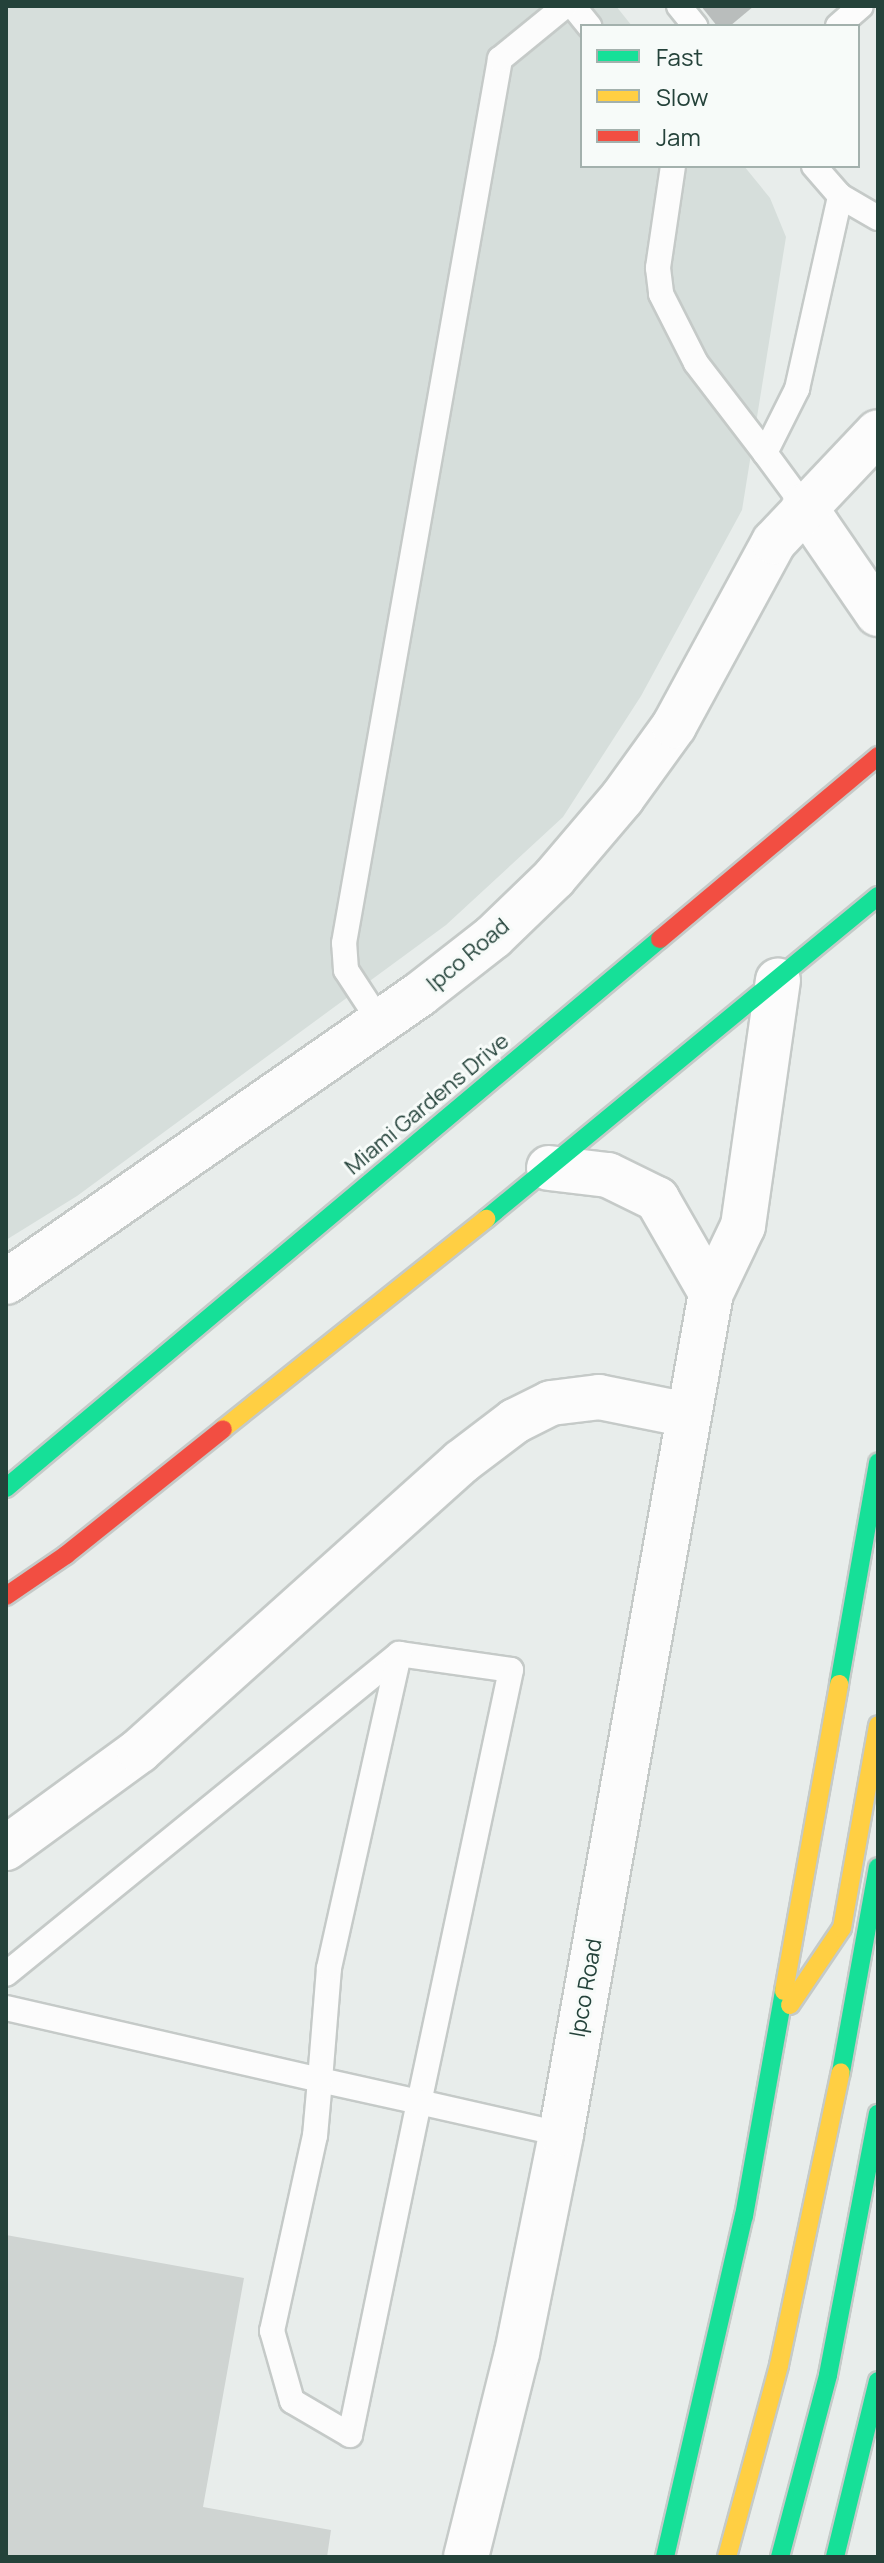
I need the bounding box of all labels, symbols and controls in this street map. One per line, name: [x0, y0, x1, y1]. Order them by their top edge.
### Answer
legend: [580, 24, 860, 168]
text: Fast: [656, 40, 703, 73]
text: Slow: [656, 80, 709, 113]
text: Jam: [656, 120, 701, 153]
street label: Ipco Road: [421, 913, 515, 997]
street label: Miami Gardens Drive: [340, 1028, 514, 1180]
street label: Ipco Road: [564, 1937, 608, 2039]

